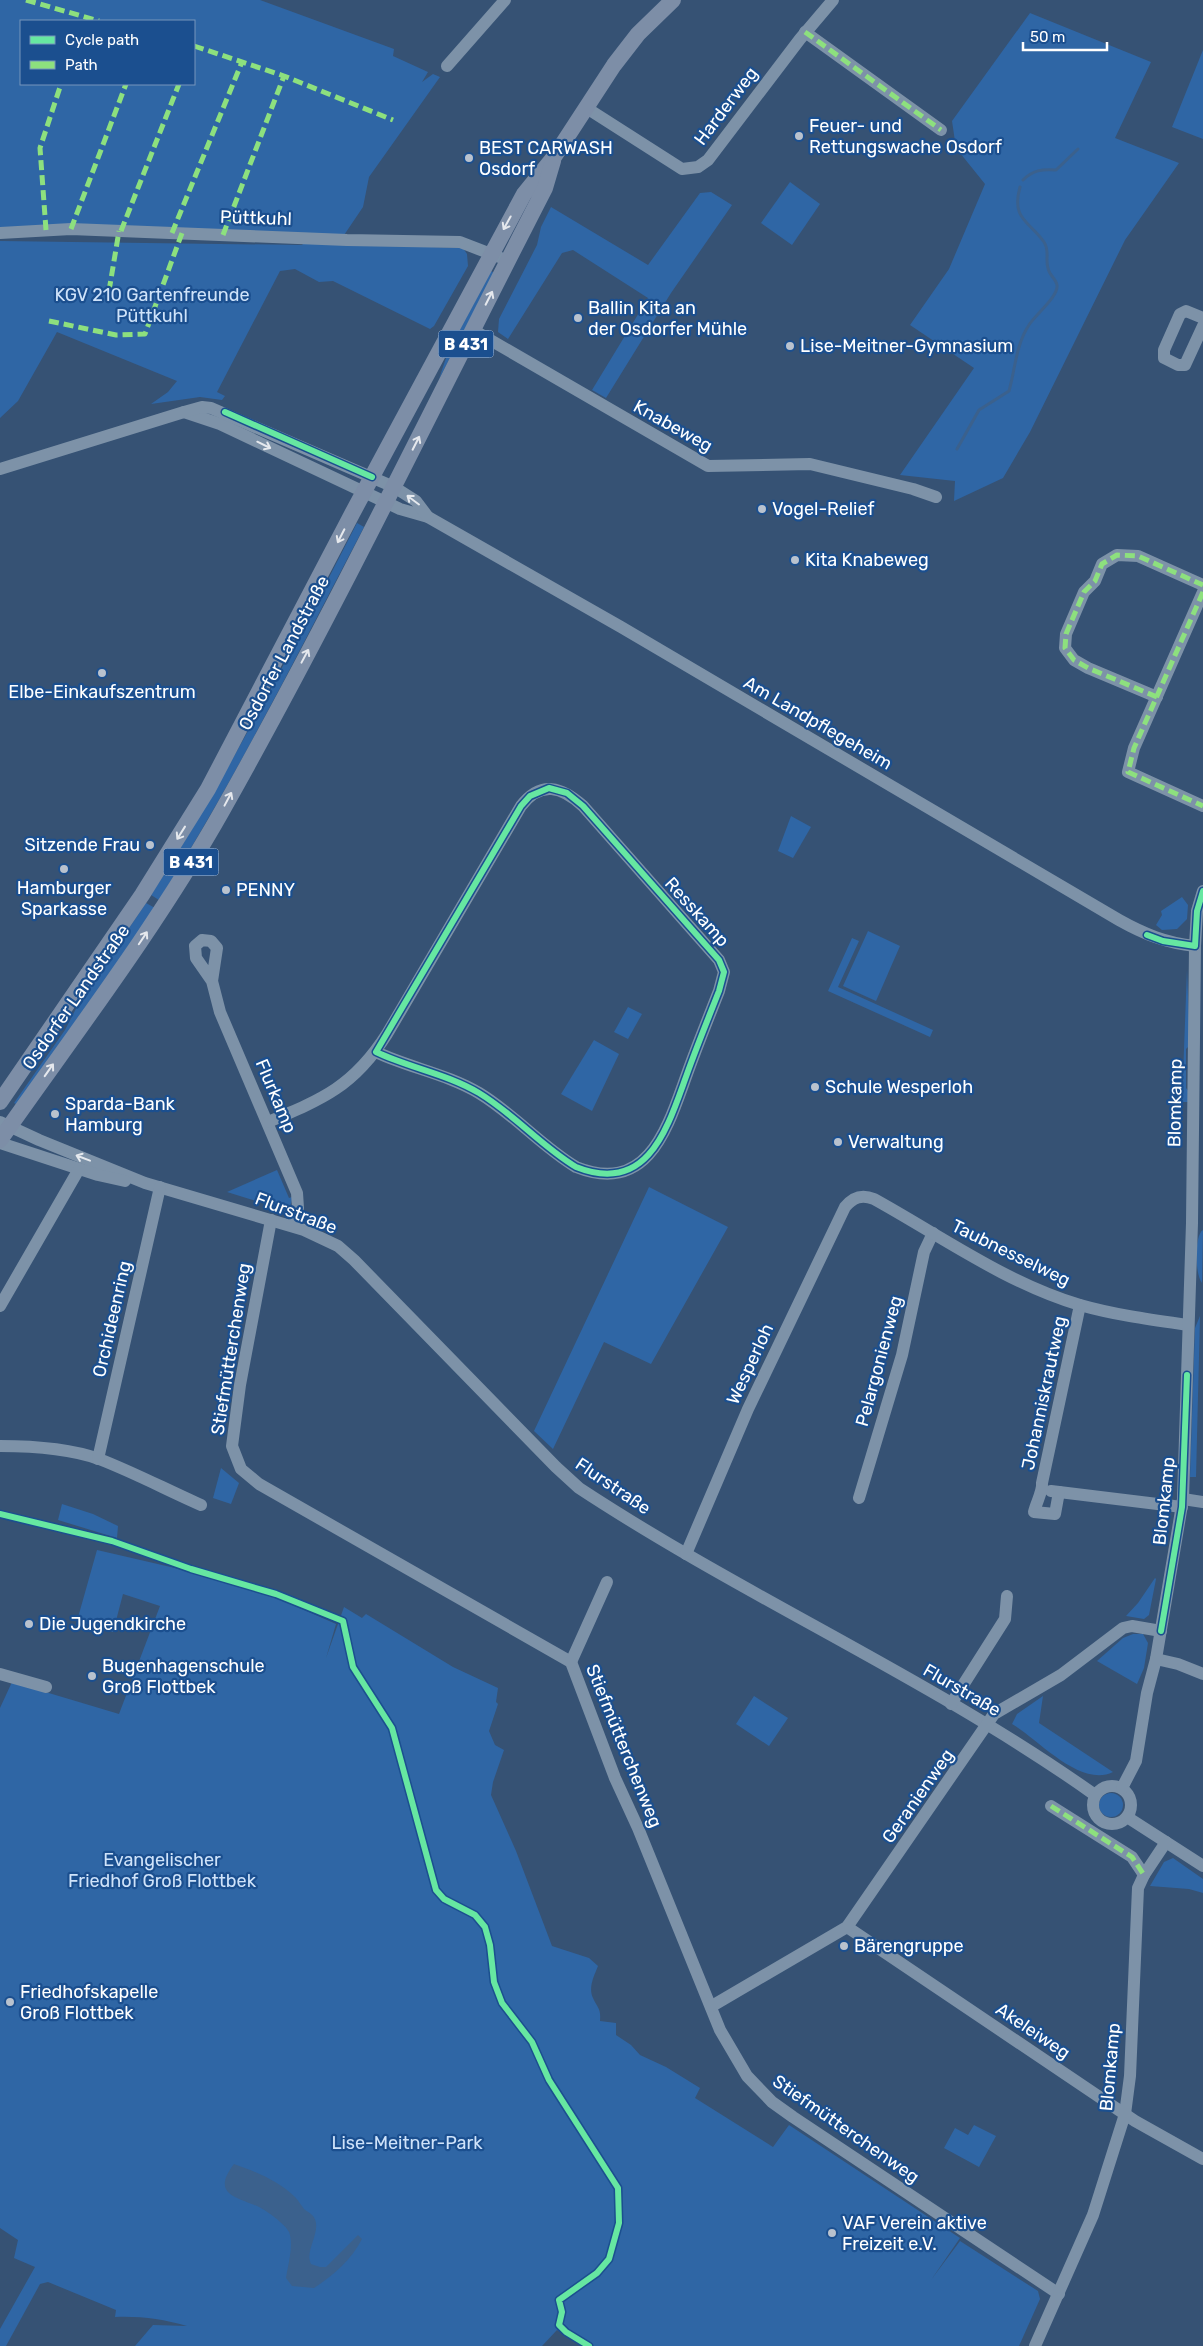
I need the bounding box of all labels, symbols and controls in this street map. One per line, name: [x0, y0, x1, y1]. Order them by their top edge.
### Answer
legend: [20, 20, 195, 85]
scale bar: [1023, 20, 1107, 52]
text: 50 m: [1030, 28, 1065, 46]
text: Cycle path: [65, 31, 139, 49]
text: Path: [65, 56, 98, 74]
street label: Harderweg: [690, 63, 762, 149]
place label: Feuer- und Rettungswache Osdorf: [809, 115, 1002, 158]
marker: Feuer- und Rettungswache Osdorf: [793, 130, 805, 142]
place label: BEST CARWASH Osdorf: [479, 137, 613, 180]
marker: BEST CARWASH Osdorf: [463, 152, 475, 164]
street label: Püttkuhl: [220, 206, 292, 230]
one-way arrow: [501, 216, 511, 230]
park label: KGV 210 Gartenfreunde Püttkuhl: [55, 284, 249, 327]
one-way arrow: [485, 291, 494, 306]
place label: Ballin Kita an der Osdorfer Mühle: [588, 297, 747, 340]
marker: Ballin Kita an der Osdorfer Mühle: [572, 312, 584, 324]
road number: B 431: [438, 330, 494, 358]
place label: Lise-Meitner-Gymnasium: [800, 335, 1013, 357]
marker: Lise-Meitner-Gymnasium: [784, 340, 796, 352]
street label: Knabeweg: [630, 395, 716, 457]
one-way arrow: [412, 436, 421, 451]
one-way arrow: [256, 441, 271, 450]
one-way arrow: [407, 494, 420, 505]
place label: Vogel-Relief: [772, 498, 874, 520]
marker: Vogel-Relief: [756, 503, 768, 515]
one-way arrow: [336, 528, 346, 543]
place label: Kita Knabeweg: [805, 549, 929, 571]
marker: Kita Knabeweg: [789, 554, 801, 566]
street label: Osdorfer Landstraße: [234, 572, 334, 734]
one-way arrow: [301, 649, 310, 664]
marker: Elbe-Einkaufszentrum: [96, 667, 108, 679]
street label: Am Landpflegeheim: [740, 672, 896, 774]
place label: Elbe-Einkaufszentrum: [8, 681, 196, 703]
one-way arrow: [223, 792, 233, 807]
one-way arrow: [176, 826, 187, 840]
place label: Sitzende Frau: [24, 834, 140, 856]
marker: Sitzende Frau: [144, 839, 156, 851]
road number: B 431: [164, 849, 218, 876]
marker: Hamburger Sparkasse: [58, 863, 70, 875]
street label: Resskamp: [660, 873, 734, 951]
place label: Hamburger Sparkasse: [17, 877, 111, 920]
place label: PENNY: [236, 879, 295, 901]
marker: PENNY: [220, 884, 232, 896]
street label: Osdorfer Landstraße: [18, 920, 134, 1074]
one-way arrow: [138, 931, 148, 945]
street label: Flurkamp: [251, 1056, 301, 1136]
street label: Blomkamp: [1163, 1059, 1187, 1147]
one-way arrow: [44, 1064, 54, 1078]
place label: Schule Wesperloh: [825, 1076, 973, 1098]
marker: Schule Wesperloh: [809, 1081, 821, 1093]
place label: Sparda-Bank Hamburg: [65, 1093, 176, 1136]
marker: Sparda-Bank Hamburg: [49, 1108, 61, 1120]
place label: Verwaltung: [848, 1131, 944, 1153]
marker: Verwaltung: [832, 1136, 844, 1148]
one-way arrow: [76, 1153, 91, 1162]
street label: Flurstraße: [252, 1187, 340, 1239]
street label: Taubnesselweg: [948, 1215, 1074, 1291]
street label: Orchideenring: [88, 1259, 136, 1379]
street label: Stiefmütterchenweg: [207, 1261, 255, 1437]
street label: Pelargonienweg: [851, 1293, 907, 1429]
street label: Johanniskrautweg: [1017, 1314, 1071, 1472]
street label: Wesperloh: [722, 1320, 778, 1408]
street label: Flurstraße: [571, 1453, 655, 1519]
street label: Blomkamp: [1148, 1456, 1180, 1546]
place label: Die Jugendkirche: [39, 1613, 186, 1635]
marker: Die Jugendkirche: [23, 1618, 35, 1630]
place label: Bugenhagenschule Groß Flottbek: [102, 1655, 265, 1698]
street label: Flurstraße: [919, 1659, 1005, 1721]
street label: Stiefmütterchenweg: [581, 1661, 667, 1831]
marker: Bugenhagenschule Groß Flottbek: [86, 1670, 98, 1682]
street label: Geranienweg: [877, 1745, 959, 1847]
park label: Evangelischer Friedhof Groß Flottbek: [68, 1849, 257, 1892]
place label: Bärengruppe: [854, 1935, 964, 1957]
marker: Bärengruppe: [838, 1940, 850, 1952]
place label: Friedhofskapelle Groß Flottbek: [20, 1981, 158, 2024]
marker: Friedhofskapelle Groß Flottbek: [4, 1996, 16, 2008]
street label: Akeleiweg: [992, 1998, 1074, 2064]
street label: Blomkamp: [1095, 2022, 1125, 2112]
street label: Stiefmütterchenweg: [768, 2070, 924, 2188]
park label: Lise-Meitner-Park: [331, 2132, 483, 2154]
place label: VAF Verein aktive Freizeit e.V.: [842, 2212, 987, 2255]
marker: VAF Verein aktive Freizeit e.V.: [826, 2227, 838, 2239]

